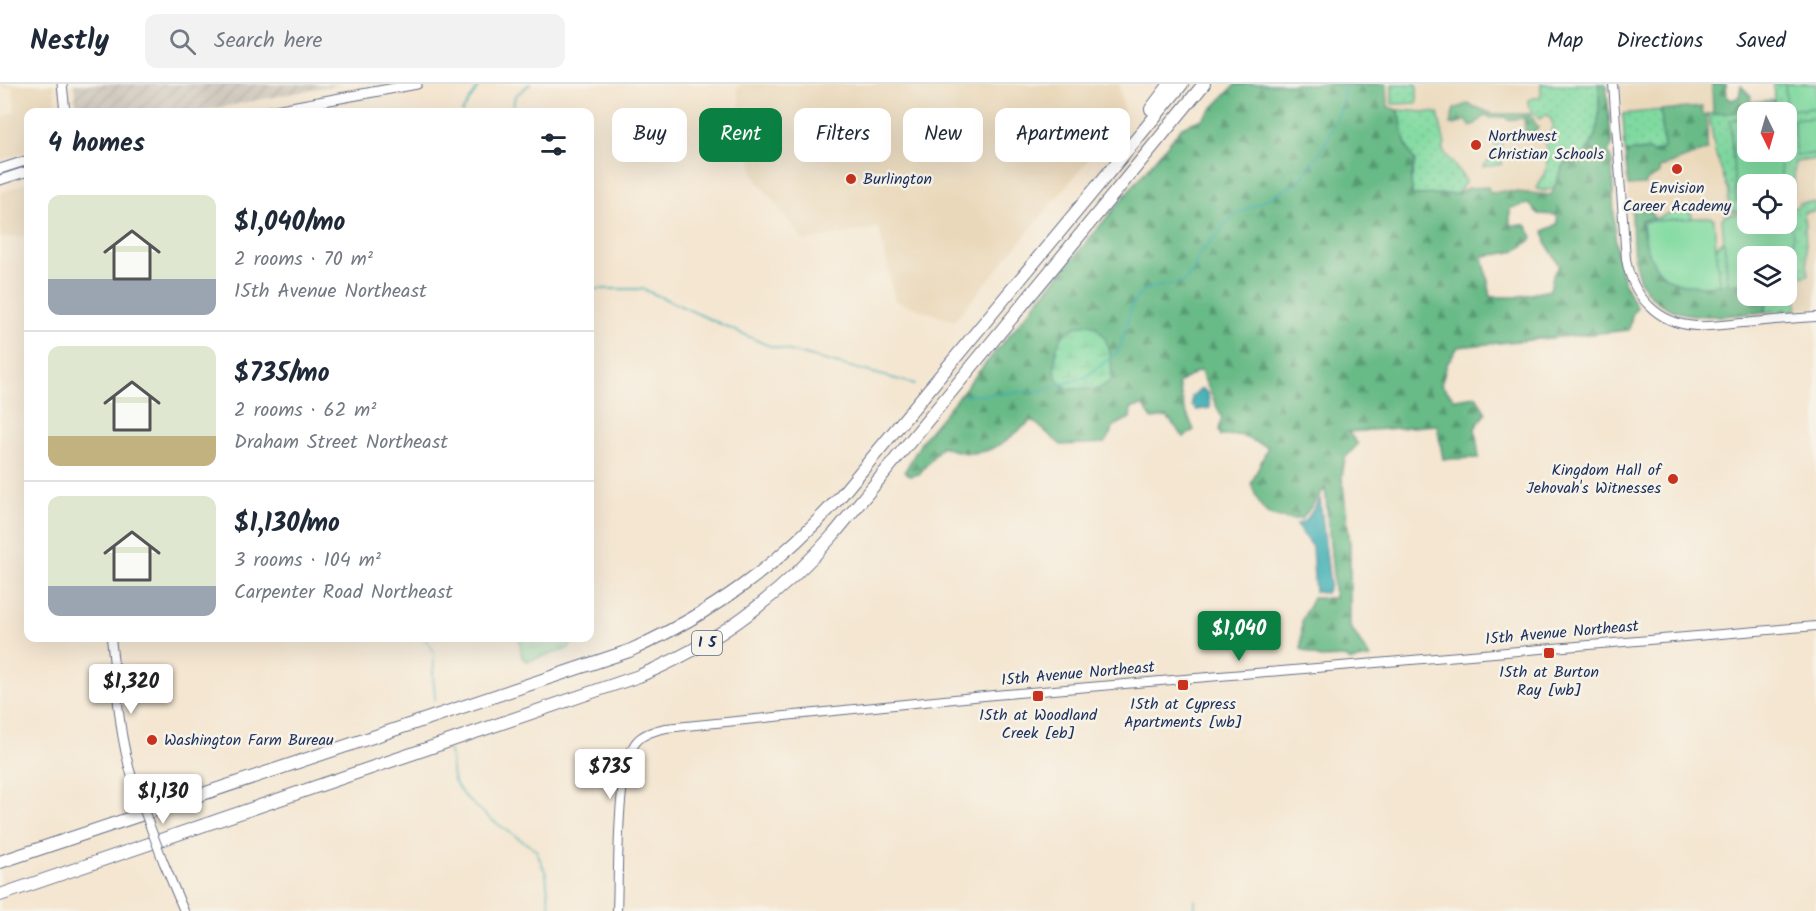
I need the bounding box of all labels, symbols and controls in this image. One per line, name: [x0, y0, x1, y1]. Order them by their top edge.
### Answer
search box: [145, 14, 565, 68]
text: Nestly: [30, 19, 109, 64]
text: Search here: [214, 24, 323, 59]
icon: search: [166, 25, 199, 58]
text: Map: [1547, 25, 1583, 58]
text: Directions: [1616, 25, 1703, 58]
text: Saved: [1736, 25, 1786, 58]
north arrow: [1737, 102, 1797, 162]
map controls: [1737, 102, 1797, 306]
chip: Buy: [612, 108, 687, 162]
chip: Rent: [699, 108, 782, 162]
chip: Filters: [794, 108, 891, 162]
chip: New: [903, 108, 983, 162]
chip: Apartment: [995, 108, 1130, 162]
text: 4 homes: [48, 123, 145, 165]
place label: Northwest Christian Schools: [1488, 124, 1604, 167]
icon: filters: [537, 128, 570, 161]
marker: Northwest Christian Schools: [1469, 138, 1483, 152]
marker: Envision Career Academy: [1670, 162, 1684, 176]
place label: Burlington: [863, 167, 932, 192]
marker: Burlington: [844, 172, 858, 186]
button: locate: [1737, 174, 1797, 234]
place label: Envision Career Academy: [1623, 176, 1732, 219]
text: $1,040/mo: [234, 202, 345, 244]
icon: home: [96, 219, 168, 291]
text: 2 rooms · 70 m²: [234, 244, 373, 276]
button: layers: [1737, 246, 1797, 306]
text: 15th Avenue Northeast: [234, 276, 427, 308]
text: $735/mo: [234, 353, 330, 395]
icon: home: [96, 370, 168, 442]
text: 2 rooms · 62 m²: [234, 395, 376, 427]
text: Draham Street Northeast: [234, 427, 448, 459]
place label: Kingdom Hall of Jehovah's Witnesses: [1526, 458, 1663, 501]
marker: Kingdom Hall of Jehovah's Witnesses: [1666, 472, 1680, 486]
text: $1,130/mo: [234, 503, 340, 545]
icon: home: [96, 520, 168, 592]
text: 3 rooms · 104 m²: [234, 545, 381, 577]
text: Carpenter Road Northeast: [234, 577, 453, 609]
pin: $1,040: [1190, 611, 1288, 662]
text: $1,040: [1212, 614, 1266, 646]
street label: 15th Avenue Northeast: [1484, 614, 1641, 652]
road number: I 5: [692, 631, 722, 655]
marker: 15th at Burton Ray [wb]: [1542, 646, 1556, 660]
street label: 15th Avenue Northeast: [1000, 655, 1157, 693]
place label: 15th at Burton Ray [wb]: [1499, 660, 1599, 703]
pin: $1,320: [82, 664, 180, 715]
text: $1,320: [103, 667, 159, 699]
marker: 15th at Cypress Apartments [wb]: [1176, 678, 1190, 692]
marker: 15th at Woodland Creek [eb]: [1031, 689, 1045, 703]
place label: 15th at Cypress Apartments [wb]: [1124, 692, 1242, 735]
place label: 15th at Woodland Creek [eb]: [979, 703, 1098, 746]
place label: Washington Farm Bureau: [164, 728, 334, 753]
marker: Washington Farm Bureau: [145, 733, 159, 747]
pin: $735: [574, 749, 646, 800]
text: $735: [589, 752, 631, 784]
pin: $1,130: [114, 774, 212, 825]
text: $1,130: [138, 777, 188, 809]

